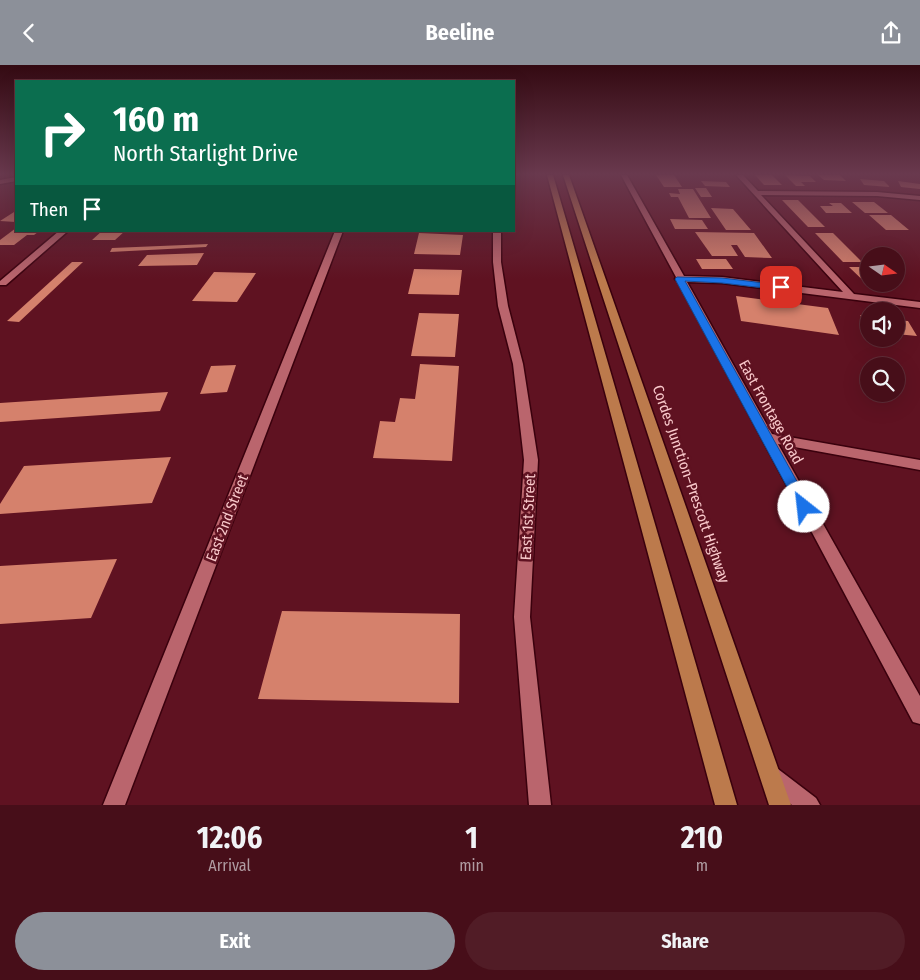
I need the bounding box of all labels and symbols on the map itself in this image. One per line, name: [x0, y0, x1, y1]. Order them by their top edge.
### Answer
north arrow: [860, 247, 905, 293]
pin: [760, 266, 802, 308]
street label: East Frontage Road: [735, 357, 807, 467]
street label: Cordes Junction–Prescott Highway: [649, 383, 733, 586]
street label: East 2nd Street: [202, 472, 252, 564]
street label: East 1st Street: [517, 473, 539, 561]
position arrow: [777, 480, 829, 532]

